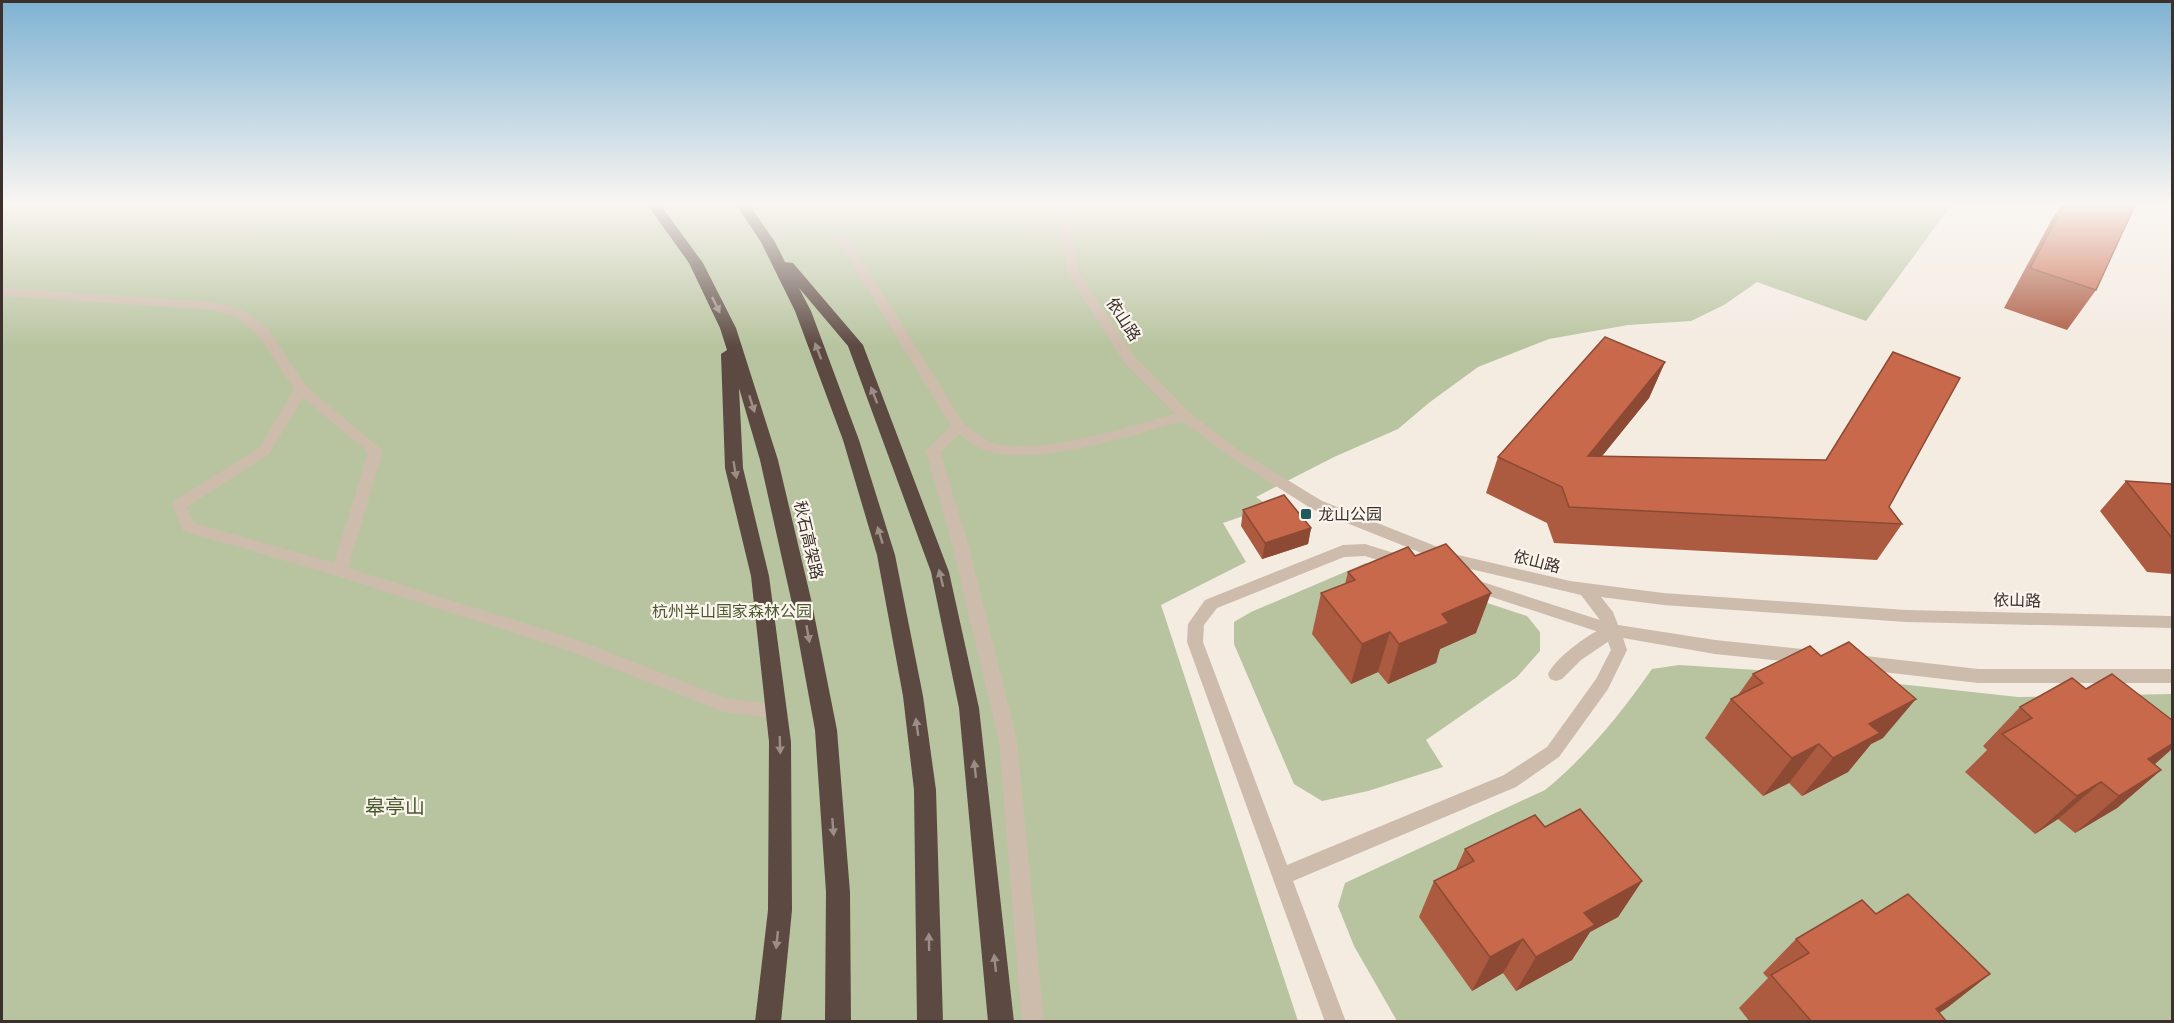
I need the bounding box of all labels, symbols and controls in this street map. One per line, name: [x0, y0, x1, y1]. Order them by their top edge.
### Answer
street label: 依山路: [1102, 294, 1145, 345]
one-way arrow: [712, 296, 721, 313]
one-way arrow: [813, 341, 823, 359]
one-way arrow: [869, 385, 879, 403]
one-way arrow: [747, 395, 757, 413]
one-way arrow: [731, 461, 740, 480]
street label: 秋石高架路: [789, 499, 827, 581]
place label: 龙山公园: [1318, 505, 1382, 525]
marker: 龙山公园: [1299, 507, 1313, 521]
one-way arrow: [875, 526, 884, 544]
street label: 依山路: [1511, 546, 1562, 577]
one-way arrow: [936, 568, 946, 587]
street label: 依山路: [1993, 591, 2041, 611]
park label: 杭州半山国家森林公园: [652, 602, 812, 622]
one-way arrow: [804, 625, 813, 644]
one-way arrow: [912, 717, 921, 736]
one-way arrow: [775, 736, 784, 755]
one-way arrow: [970, 760, 980, 779]
park label: 皋亭山: [365, 795, 425, 820]
one-way arrow: [828, 818, 838, 837]
one-way arrow: [772, 930, 782, 949]
one-way arrow: [924, 933, 934, 952]
one-way arrow: [990, 954, 1000, 973]

